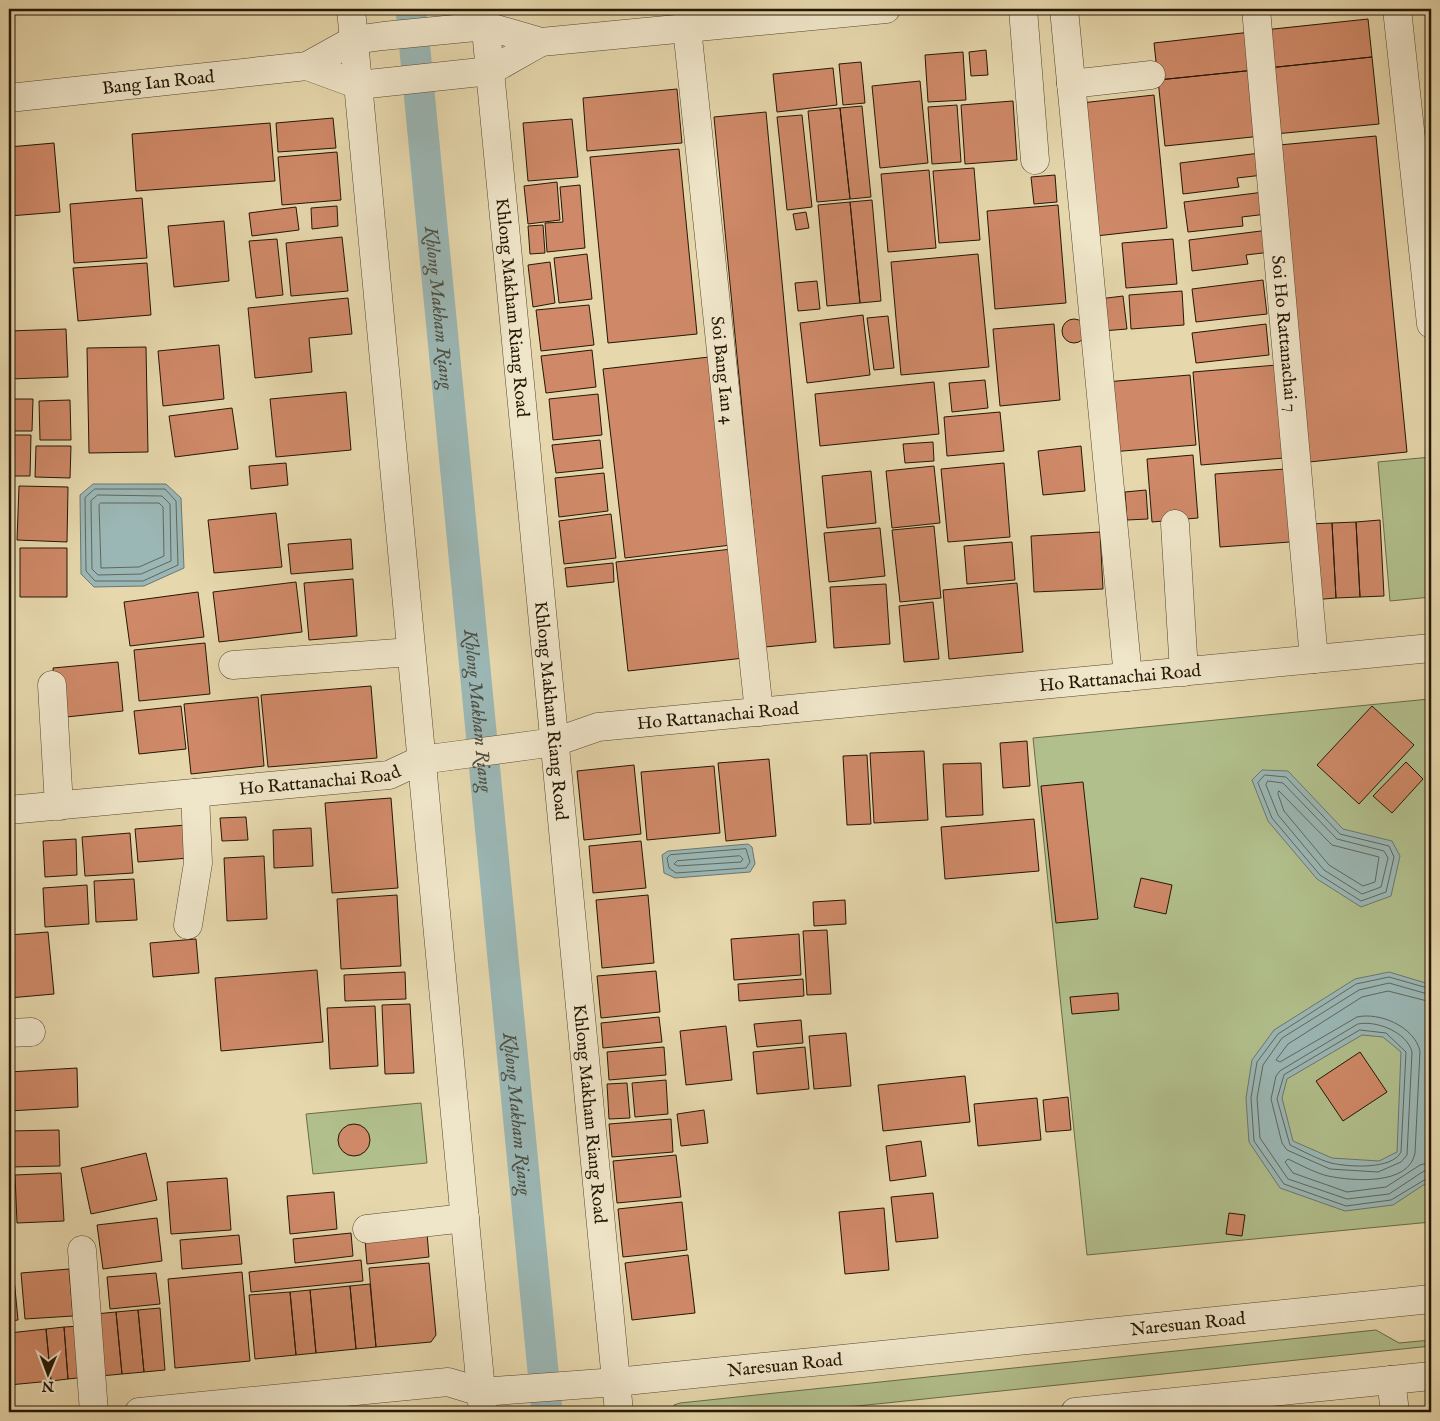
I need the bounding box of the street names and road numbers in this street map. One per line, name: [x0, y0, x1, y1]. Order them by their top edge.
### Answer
street label: Bang Ian Road: [101, 66, 216, 101]
street label: Khlong Makham Riang Road: [489, 197, 533, 419]
street label: Soi Ho Rattanachai 7: [1265, 254, 1302, 413]
street label: Soi Bang Ian 4: [704, 315, 739, 426]
street label: Khlong Makham Riang Road: [528, 600, 572, 822]
street label: Ho Rattanachai Road: [1038, 660, 1202, 698]
street label: Ho Rattanachai Road: [636, 698, 800, 736]
street label: Ho Rattanachai Road: [238, 761, 405, 802]
street label: Khlong Makham Riang Road: [567, 1003, 611, 1225]
street label: Naresuan Road: [1129, 1308, 1247, 1343]
street label: Naresuan Road: [726, 1349, 844, 1384]

